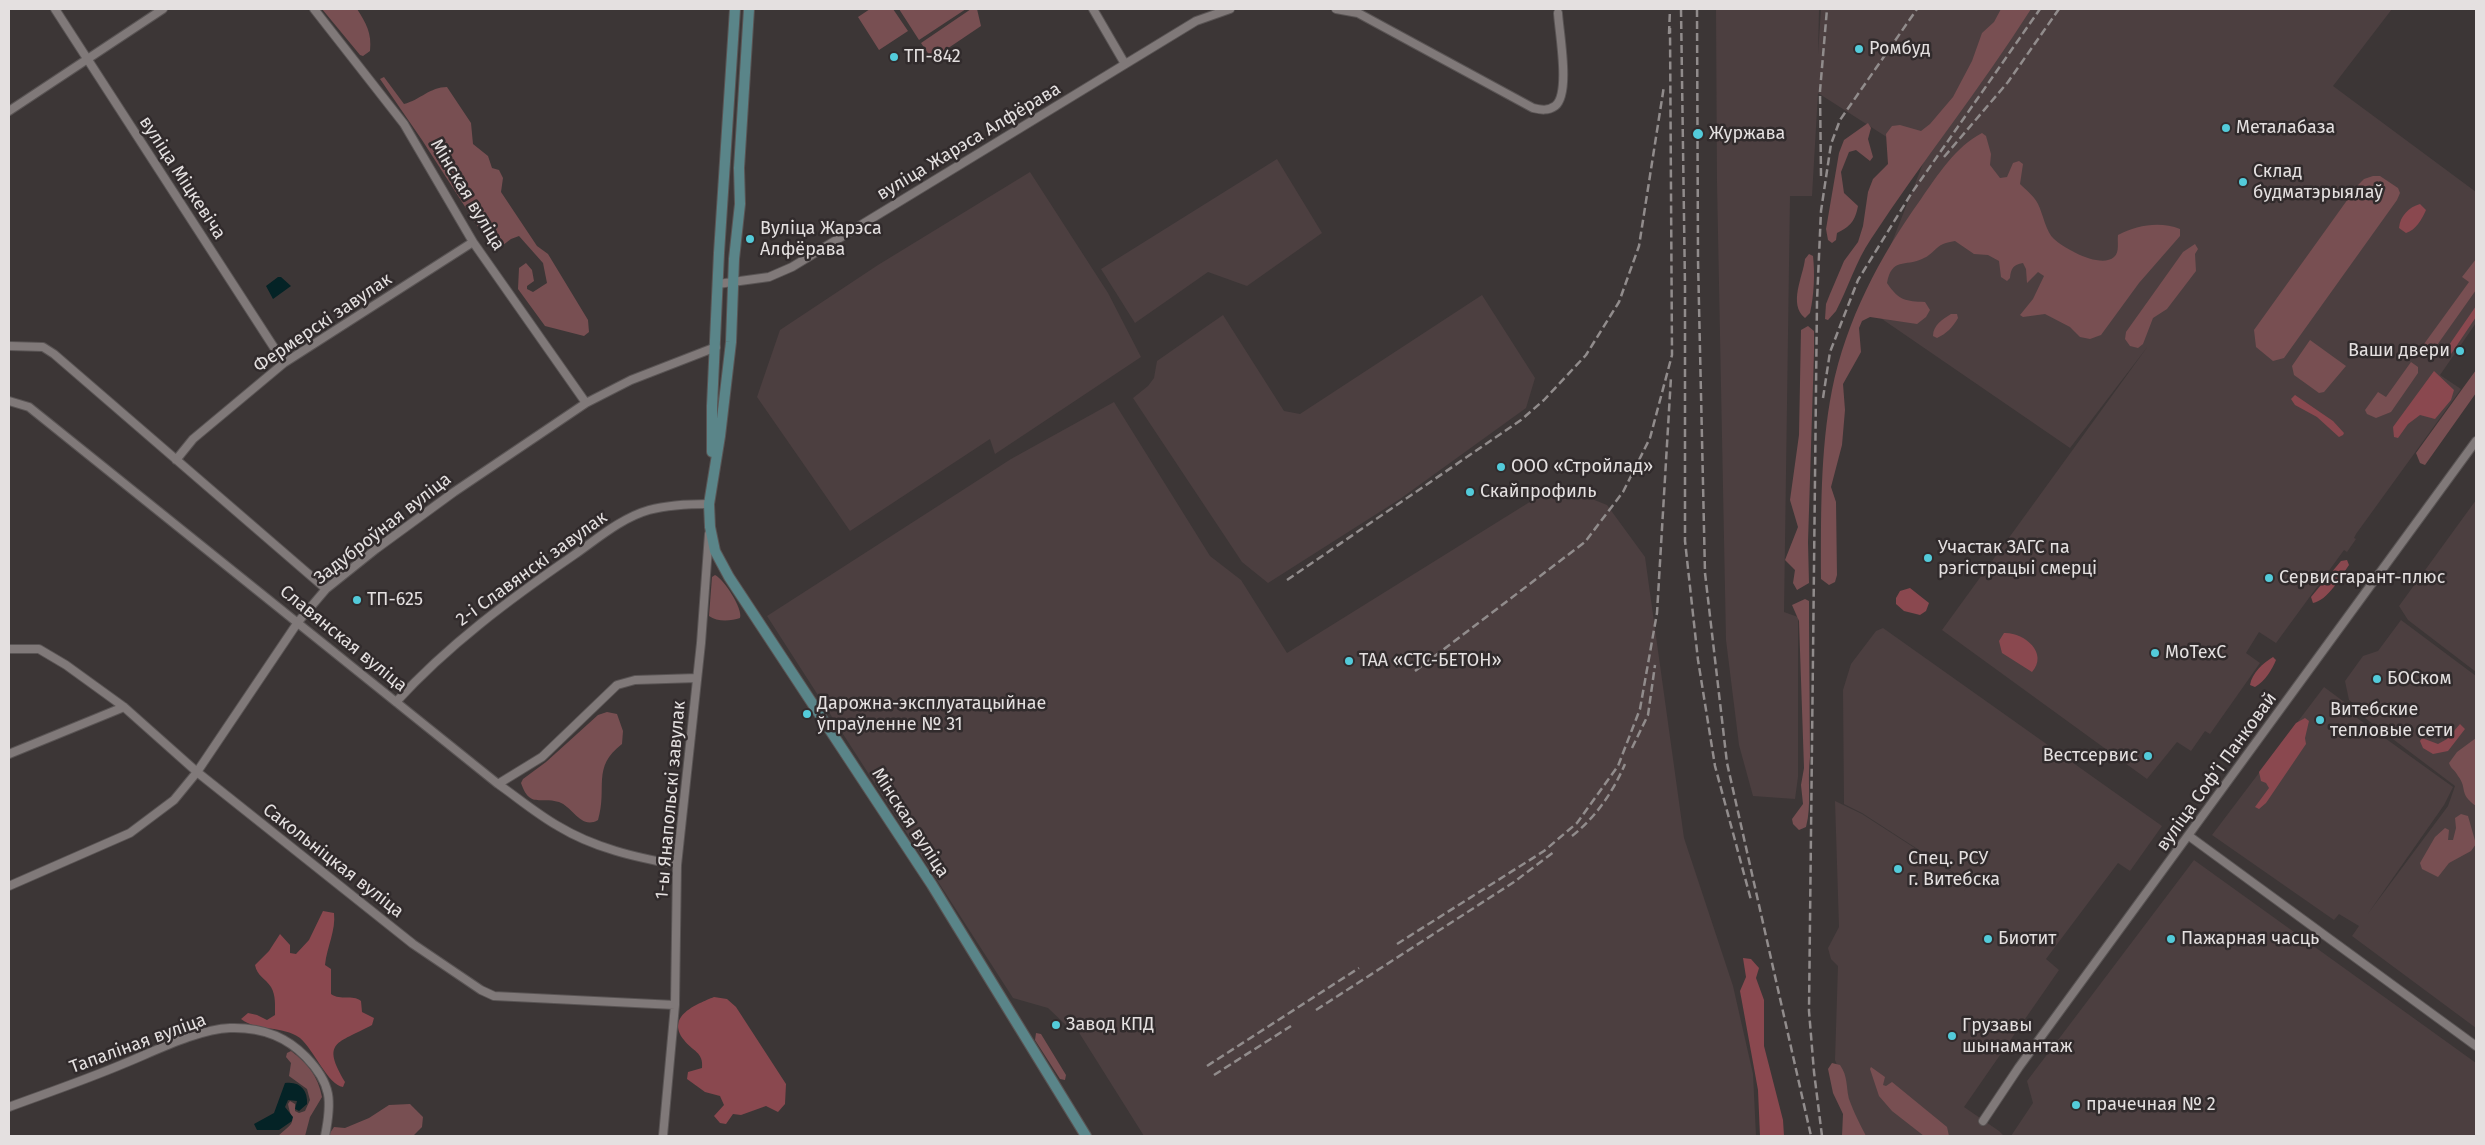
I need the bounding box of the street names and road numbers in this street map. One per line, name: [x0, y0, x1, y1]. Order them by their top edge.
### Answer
street label: вуліца Жарэса Алфёрава: [873, 78, 1065, 206]
street label: вуліца Міцкевіча: [134, 112, 230, 244]
street label: Мінская вуліца: [425, 135, 509, 255]
street label: Фермерскі завулак: [250, 269, 396, 377]
street label: Задуброўная вуліца: [310, 469, 456, 589]
street label: 2-і Славянскі завулак: [452, 507, 612, 631]
street label: Славянская вуліца: [275, 581, 411, 697]
street label: вуліца Софʼі Панковай: [2152, 688, 2282, 856]
street label: 1-ы Янапольскі завулак: [652, 700, 690, 900]
street label: Мінская вуліца: [867, 764, 953, 882]
street label: Сакольніцкая вуліца: [258, 799, 408, 923]
street label: Тапаліная вуліца: [67, 1009, 209, 1079]

